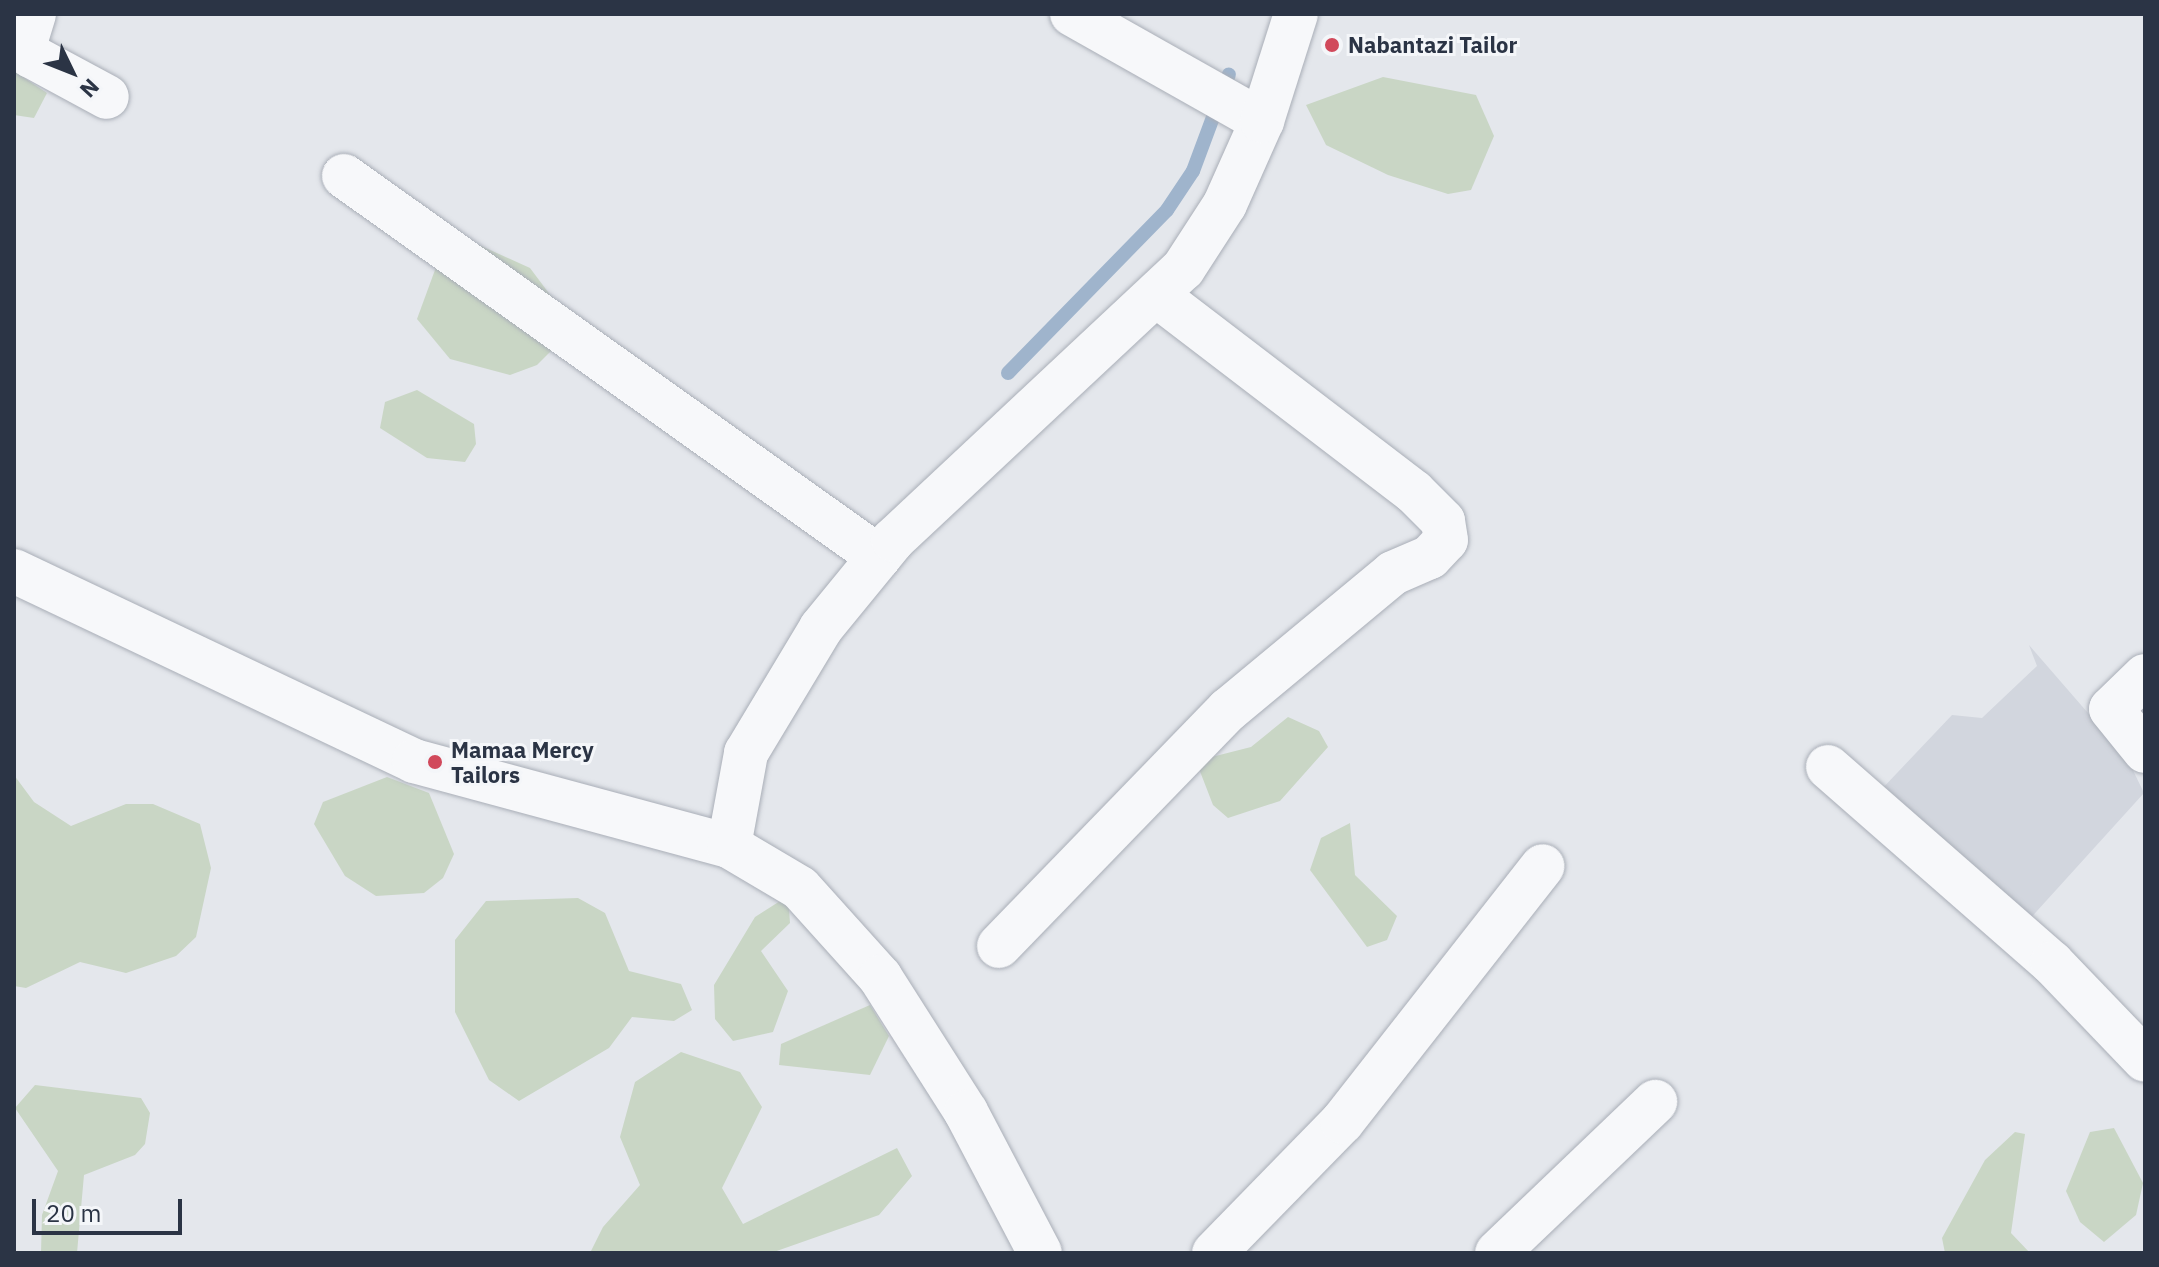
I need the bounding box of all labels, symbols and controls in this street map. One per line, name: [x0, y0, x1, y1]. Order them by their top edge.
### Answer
north arrow: [32, 32, 112, 112]
place label: Nabantazi Tailor: [1348, 32, 1517, 58]
marker: Nabantazi Tailor: [1323, 36, 1341, 54]
text: N: [74, 73, 106, 104]
place label: Mamaa Mercy Tailors: [451, 736, 594, 788]
marker: Mamaa Mercy Tailors: [426, 753, 444, 771]
scale bar: [36, 1183, 186, 1233]
text: 20 m: [46, 1197, 101, 1229]

